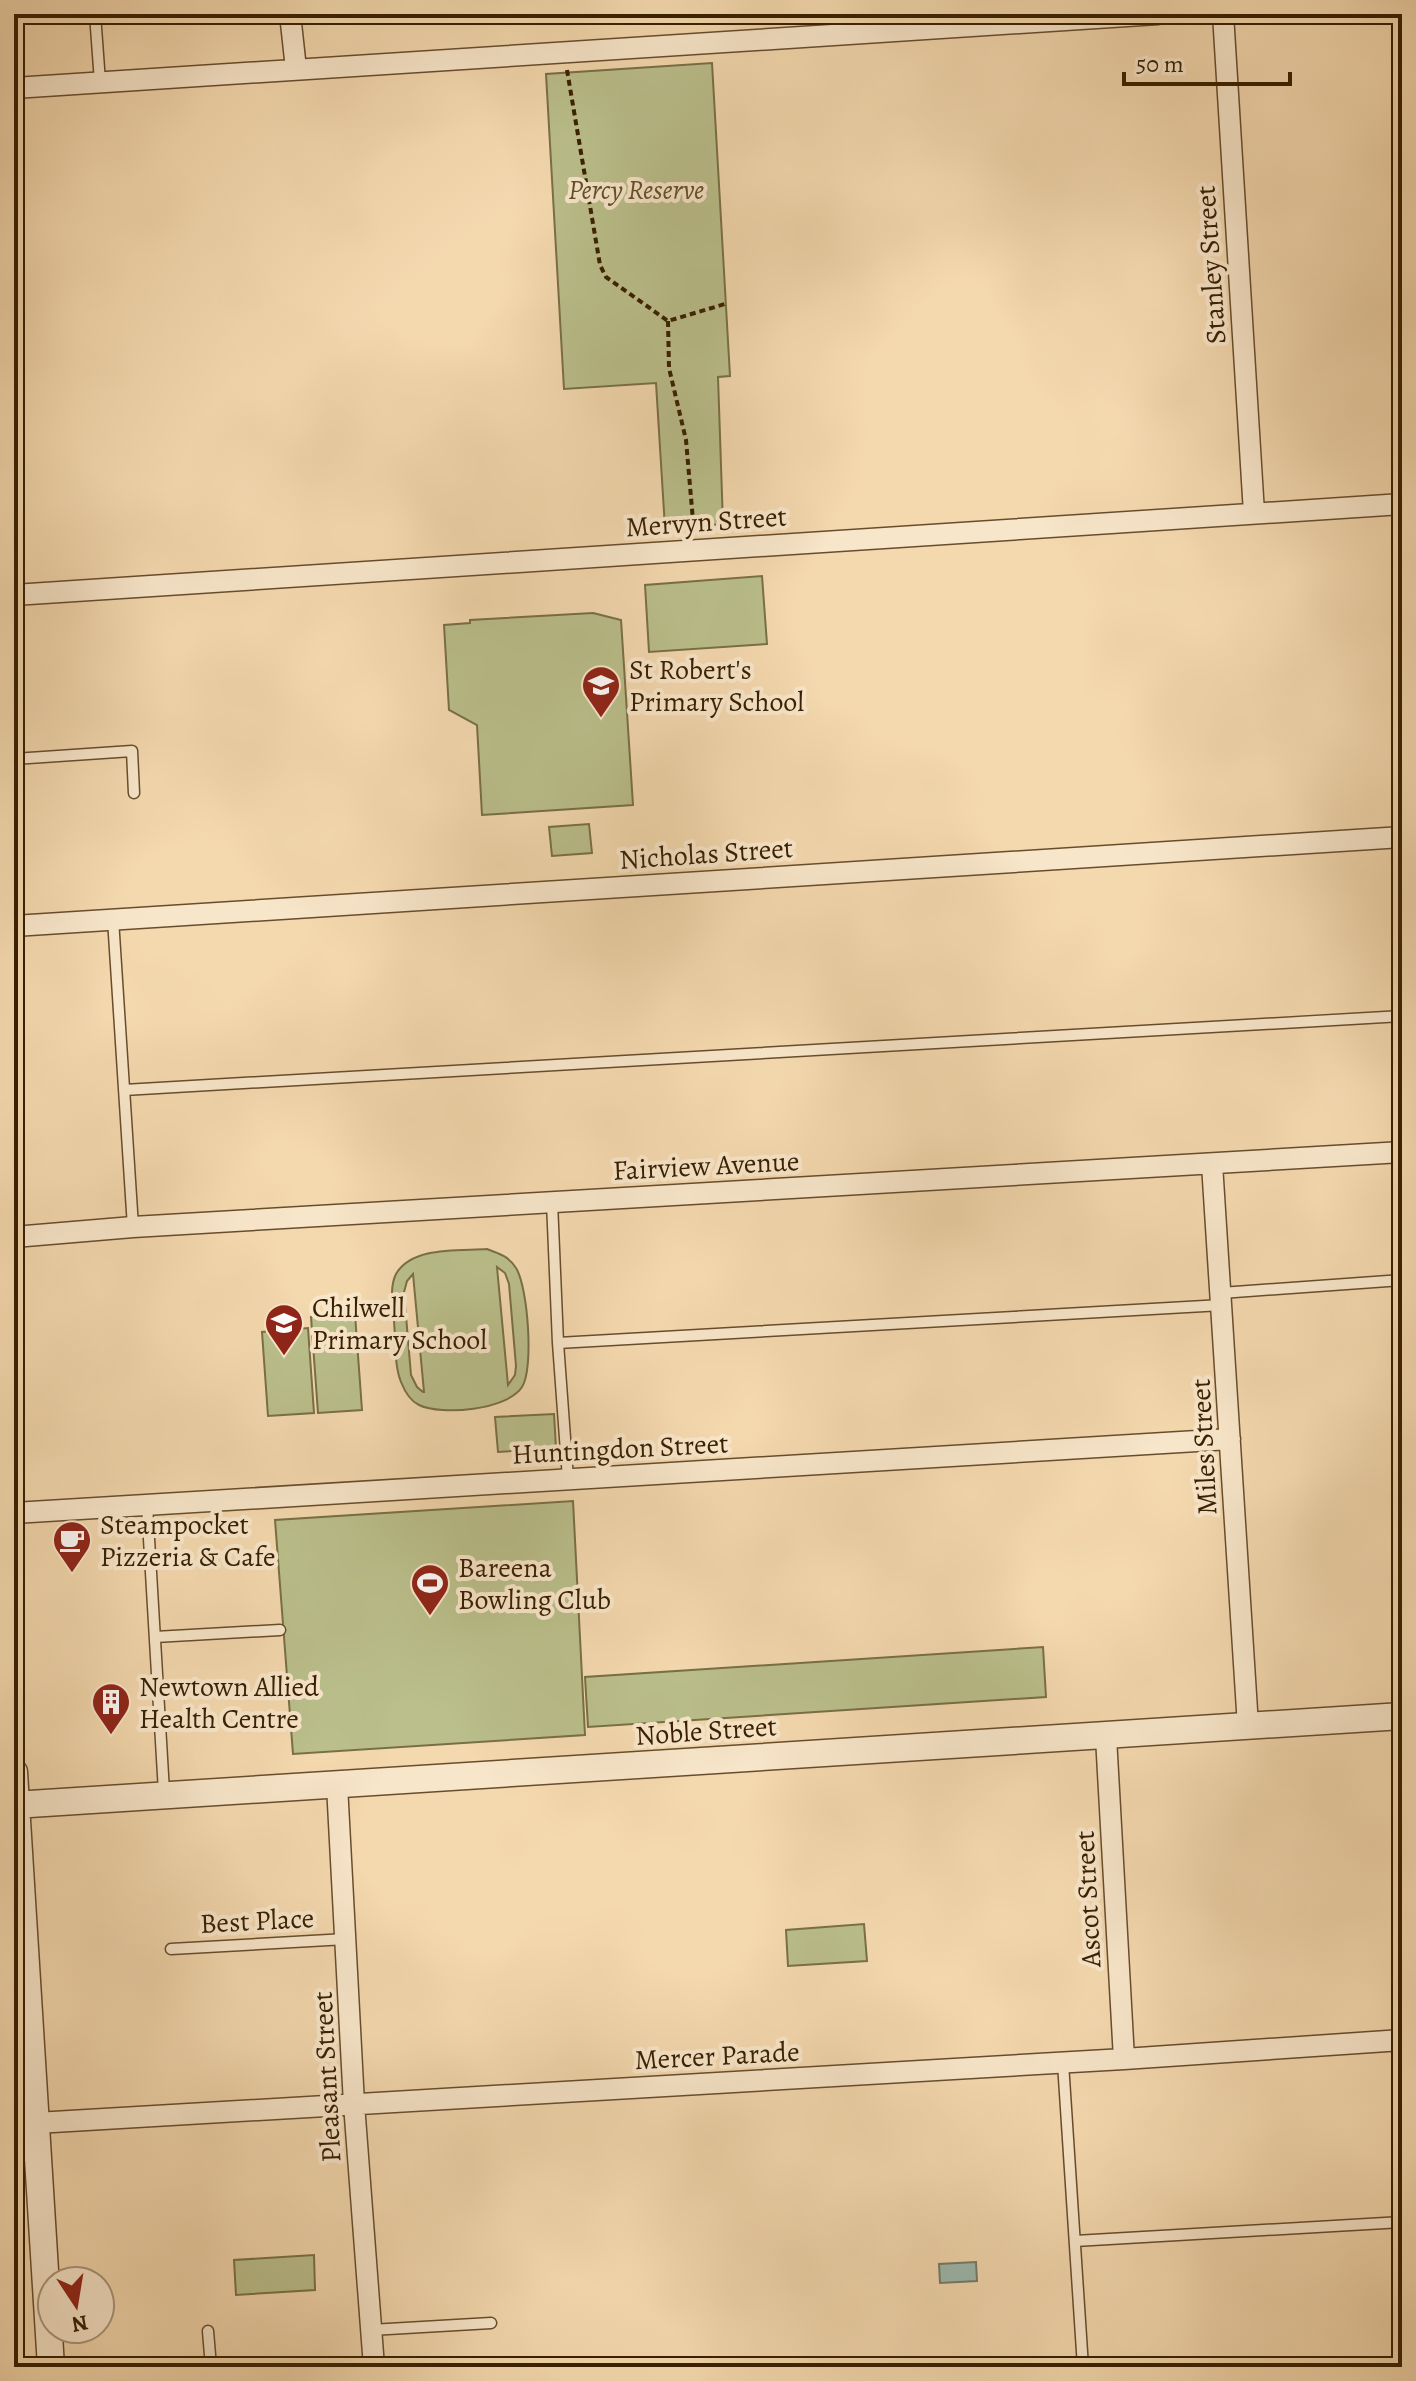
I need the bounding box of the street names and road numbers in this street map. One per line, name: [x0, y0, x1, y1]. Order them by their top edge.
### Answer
street label: Stanley Street: [1187, 184, 1235, 345]
street label: Mervyn Street: [624, 497, 788, 547]
street label: Nicholas Street: [618, 829, 794, 879]
street label: Fairview Avenue: [612, 1142, 800, 1190]
street label: Miles Street: [1181, 1378, 1227, 1516]
street label: Huntingdon Street: [511, 1424, 729, 1474]
street label: Noble Street: [634, 1707, 778, 1755]
street label: Ascot Street: [1065, 1830, 1111, 1969]
street label: Best Place: [199, 1899, 315, 1943]
street label: Pleasant Street: [304, 1991, 350, 2163]
street label: Mercer Parade: [633, 2033, 801, 2079]

